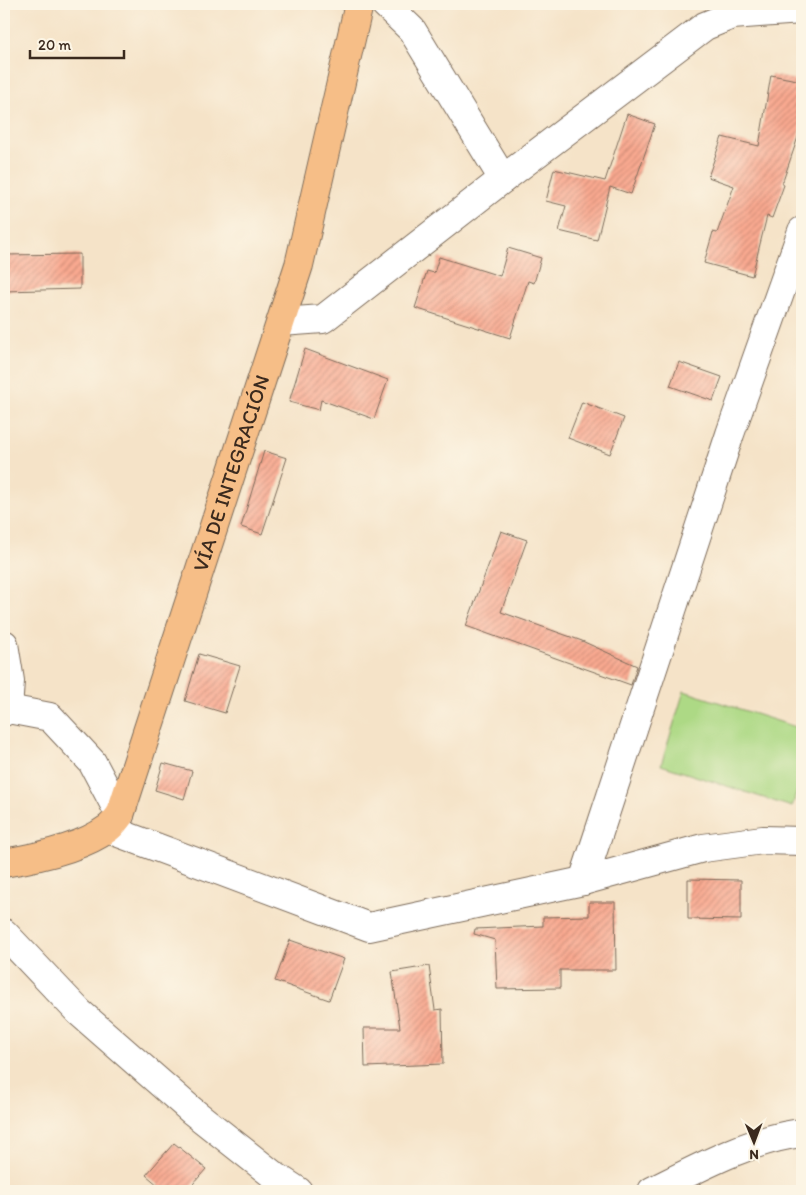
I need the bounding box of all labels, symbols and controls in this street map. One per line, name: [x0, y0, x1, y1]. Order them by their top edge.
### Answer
scale bar: [30, 28, 124, 60]
text: 20 m: [38, 36, 72, 54]
street label: VÍA DE INTEGRACIÓN: [187, 372, 274, 574]
north arrow: [728, 1118, 778, 1168]
text: N: [749, 1146, 759, 1163]

